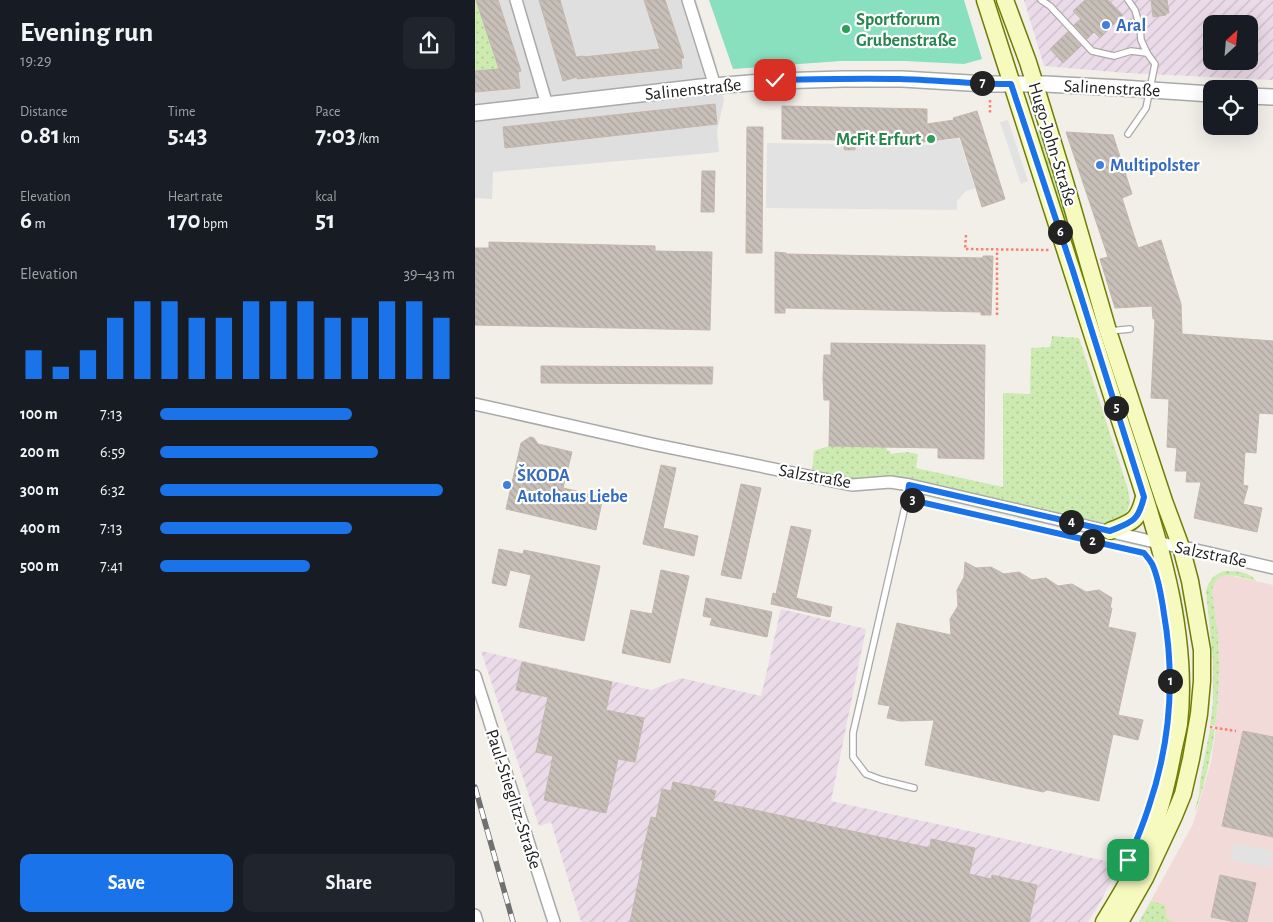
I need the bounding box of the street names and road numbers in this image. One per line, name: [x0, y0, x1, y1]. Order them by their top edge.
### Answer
street label: Salinenstraße: [644, 76, 742, 104]
street label: Salinenstraße: [1063, 77, 1161, 101]
street label: Hugo-John-Straße: [1025, 80, 1079, 208]
street label: Salzstraße: [777, 462, 852, 492]
street label: Salzstraße: [1173, 539, 1248, 571]
street label: Paul-Stieglitz-Straße: [482, 727, 544, 871]

